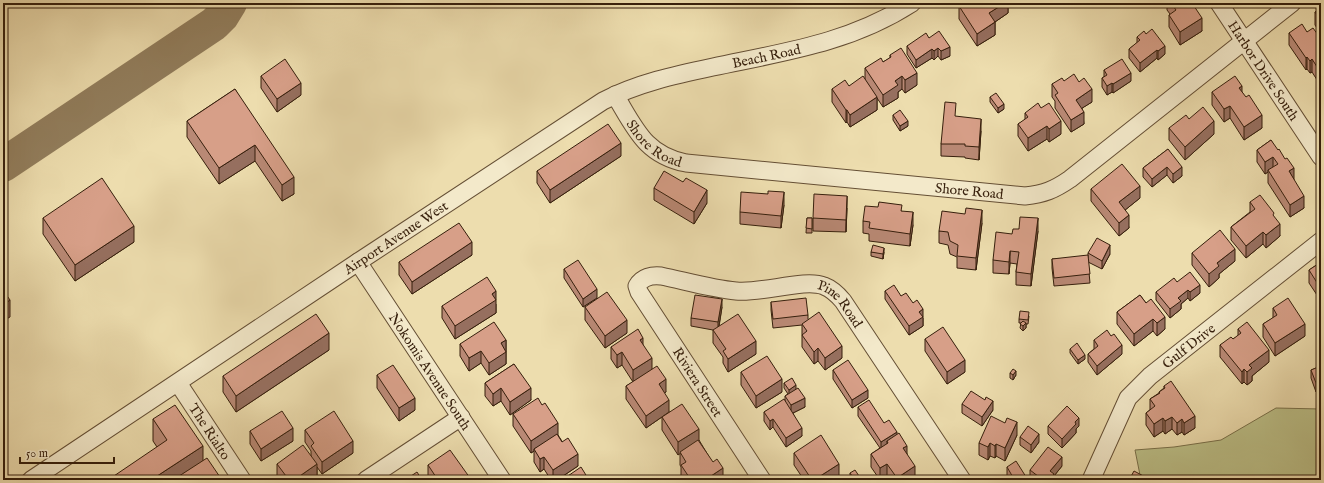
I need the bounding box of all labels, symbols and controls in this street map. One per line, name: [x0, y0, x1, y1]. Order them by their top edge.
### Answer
street label: Harbor Drive South: [1223, 18, 1303, 125]
street label: Beach Road: [731, 41, 803, 73]
street label: Shore Road: [622, 116, 684, 172]
street label: Shore Road: [934, 179, 1005, 204]
street label: Airport Avenue West: [340, 197, 452, 280]
street label: Pine Road: [815, 276, 867, 332]
street label: Nokomis Avenue South: [384, 310, 475, 434]
street label: Gulf Drive: [1159, 320, 1220, 373]
street label: Riviera Street: [668, 344, 726, 421]
street label: The Rialto: [184, 400, 234, 464]
scale bar: [20, 439, 114, 465]
text: 50 m: [26, 446, 48, 461]

